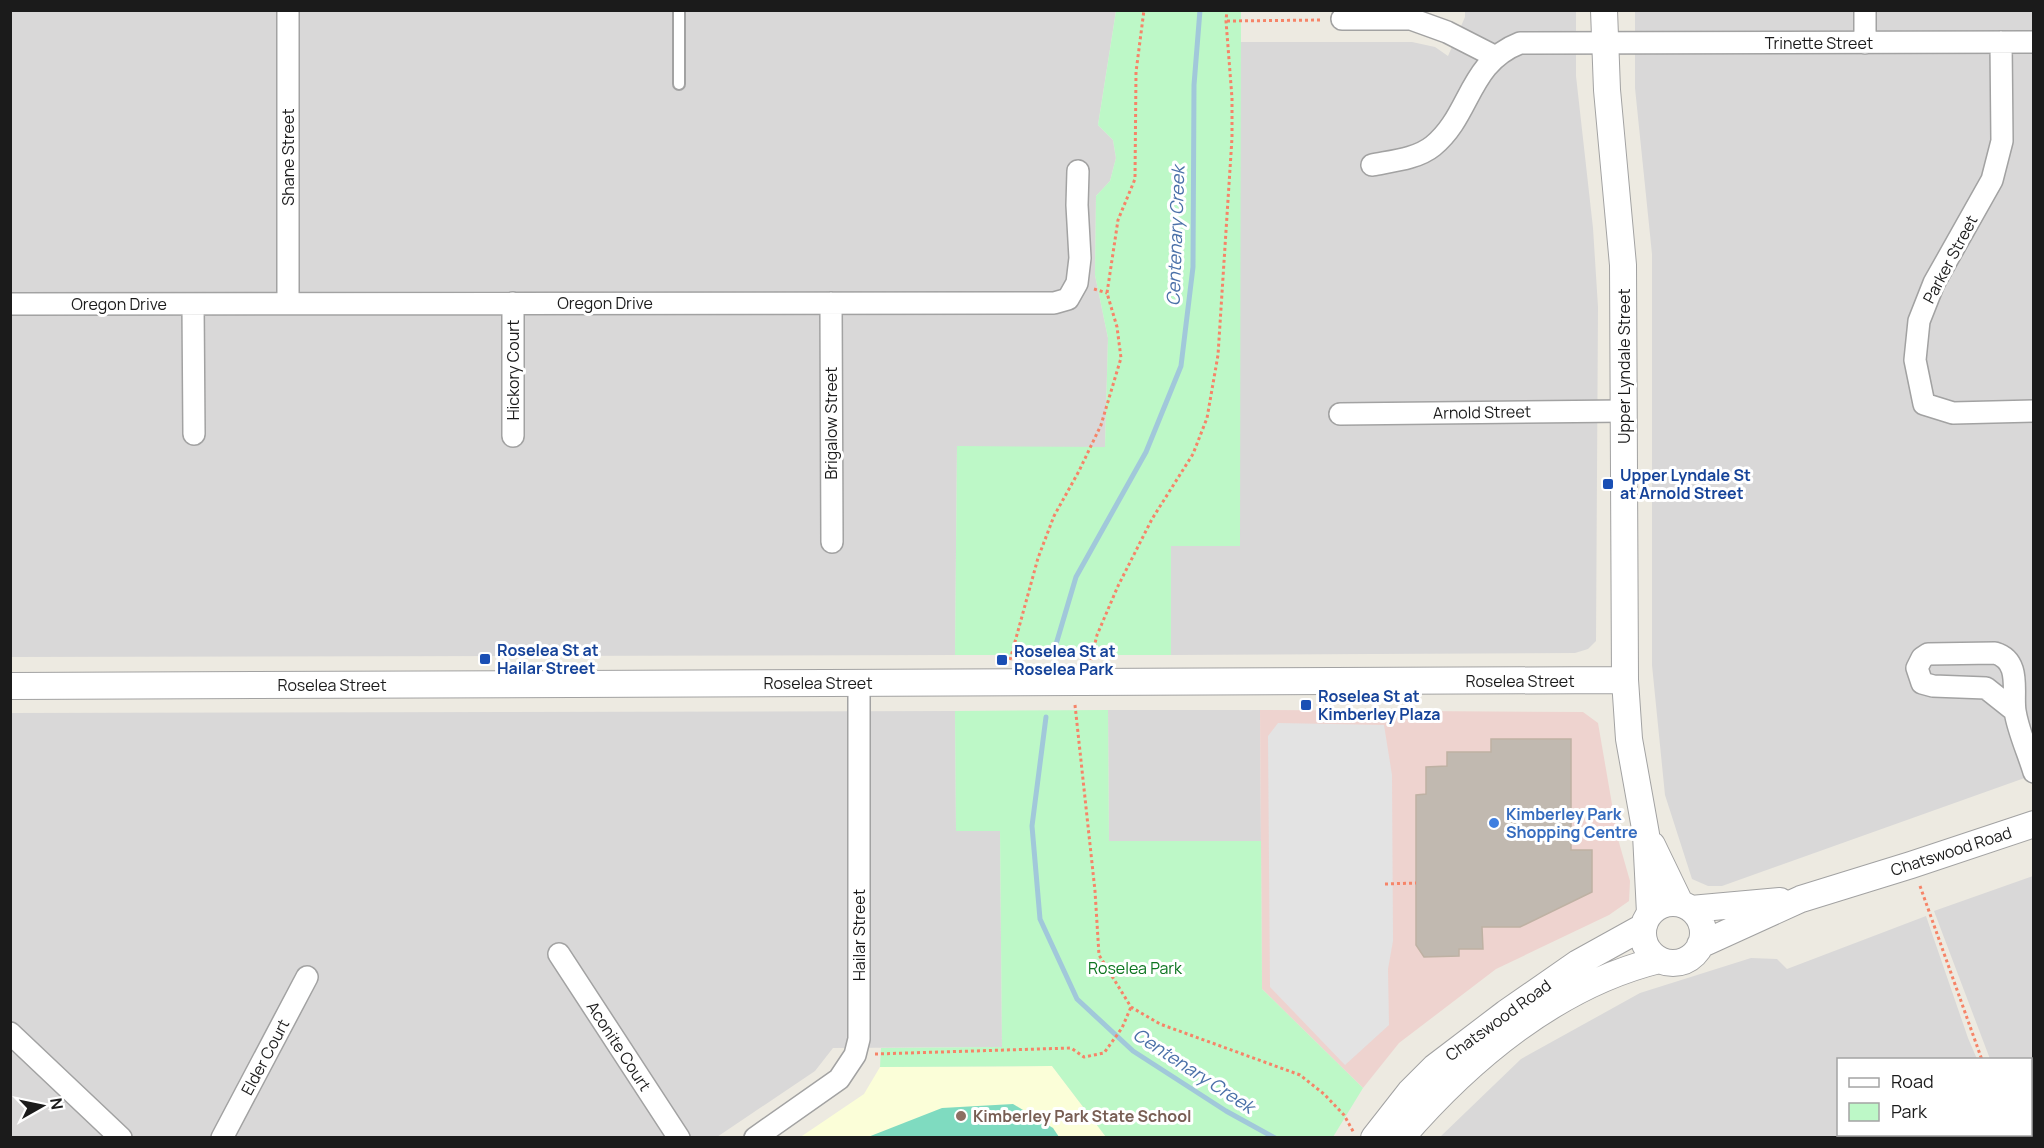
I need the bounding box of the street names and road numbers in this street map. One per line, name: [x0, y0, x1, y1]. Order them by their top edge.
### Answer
street label: Trinette Street: [1765, 32, 1873, 54]
street label: Shane Street: [277, 108, 299, 206]
street label: Parker Street: [1918, 211, 1982, 307]
street label: Upper Lyndale Street: [1613, 288, 1635, 444]
street label: Oregon Drive: [557, 292, 653, 314]
street label: Oregon Drive: [71, 293, 167, 315]
street label: Hickory Court: [502, 320, 524, 420]
street label: Brigalow Street: [820, 366, 842, 480]
street label: Arnold Street: [1433, 400, 1531, 424]
street label: Roselea Street: [1465, 670, 1575, 692]
street label: Roselea Street: [763, 672, 873, 694]
street label: Roselea Street: [277, 674, 387, 696]
street label: Chatswood Road: [1888, 821, 2014, 881]
street label: Hailar Street: [848, 889, 870, 981]
street label: Chatswood Road: [1441, 974, 1555, 1066]
street label: Aconite Court: [582, 997, 656, 1095]
street label: Elder Court: [236, 1015, 294, 1099]

